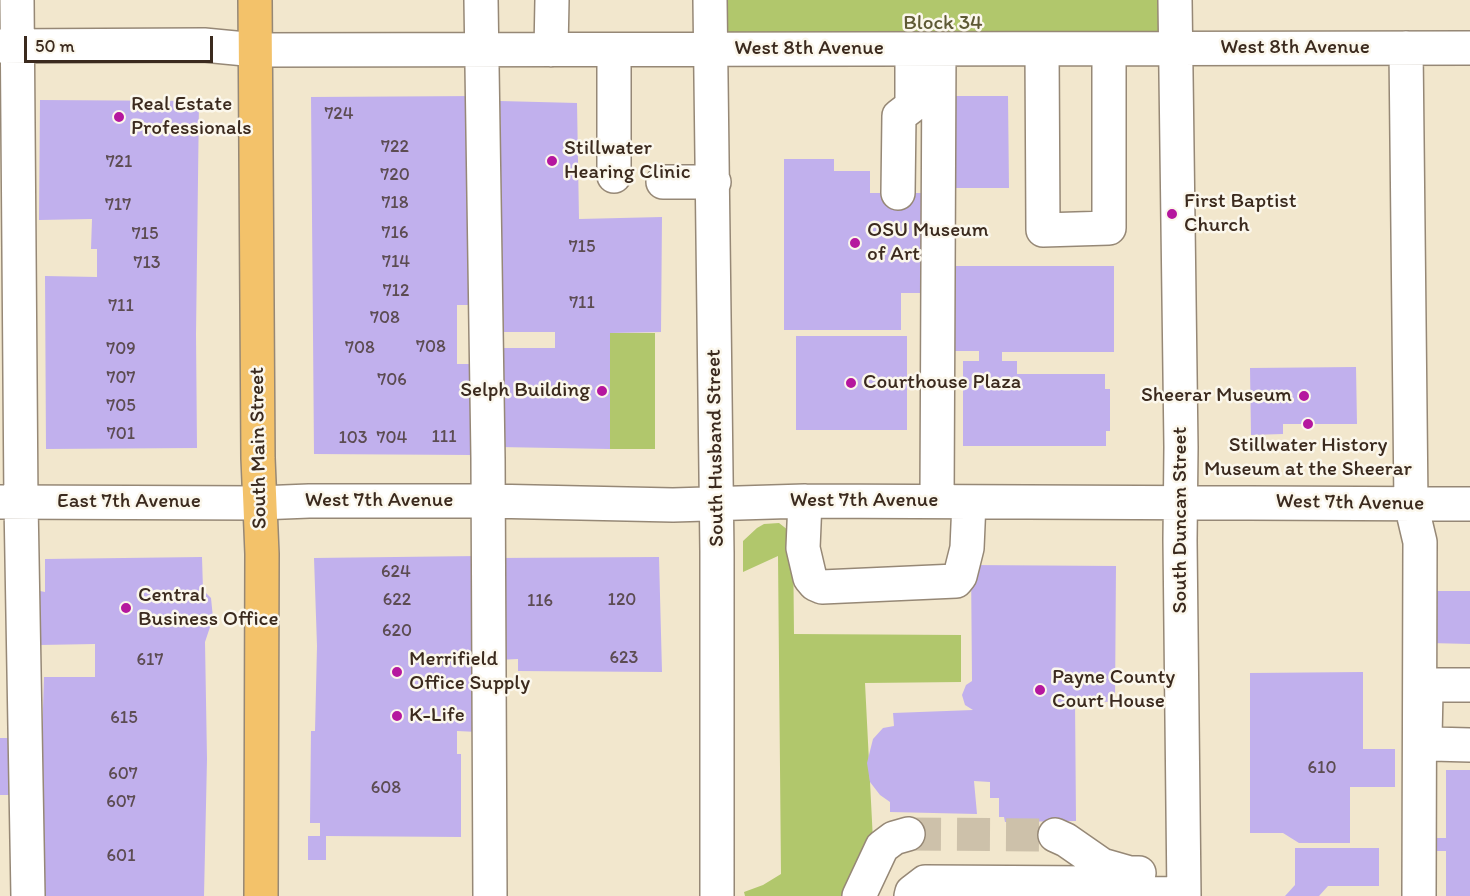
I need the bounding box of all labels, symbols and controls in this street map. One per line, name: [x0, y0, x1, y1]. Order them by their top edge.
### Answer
park label: Block 34: [903, 11, 983, 37]
scale bar: [27, 24, 216, 62]
text: 50 m: [35, 35, 75, 57]
street label: West 8th Avenue: [1220, 35, 1370, 61]
street label: West 8th Avenue: [734, 36, 884, 62]
place label: Real Estate Professionals: [131, 92, 252, 142]
house number: 724: [324, 103, 354, 125]
marker: Real Estate Professionals: [112, 110, 126, 124]
house number: 722: [381, 136, 409, 158]
place label: Stillwater Hearing Clinic: [564, 136, 690, 186]
house number: 721: [106, 151, 132, 173]
marker: Stillwater Hearing Clinic: [545, 154, 559, 168]
house number: 720: [380, 164, 410, 186]
place label: First Baptist Church: [1184, 189, 1297, 239]
house number: 718: [381, 192, 409, 214]
house number: 717: [105, 194, 131, 216]
marker: First Baptist Church: [1165, 207, 1179, 221]
place label: OSU Museum of Art: [867, 218, 989, 268]
house number: 716: [382, 222, 408, 244]
house number: 715: [132, 223, 158, 245]
house number: 715: [569, 236, 595, 258]
marker: OSU Museum of Art: [848, 236, 862, 250]
house number: 714: [382, 251, 410, 273]
house number: 713: [133, 252, 161, 274]
house number: 712: [383, 280, 409, 302]
house number: 711: [569, 292, 595, 314]
house number: 711: [108, 295, 134, 317]
house number: 708: [370, 307, 400, 329]
house number: 708: [416, 336, 446, 358]
house number: 708: [345, 337, 375, 359]
house number: 709: [106, 338, 136, 360]
street label: South Husband Street: [702, 349, 730, 547]
house number: 707: [107, 367, 135, 389]
street label: South Main Street: [245, 367, 273, 529]
house number: 706: [377, 369, 407, 391]
place label: Courthouse Plaza: [863, 370, 1021, 396]
marker: Courthouse Plaza: [844, 376, 858, 390]
place label: Selph Building: [460, 378, 590, 404]
place label: Sheerar Museum: [1141, 383, 1292, 409]
marker: Selph Building: [595, 384, 609, 398]
marker: Sheerar Museum: [1297, 389, 1311, 403]
house number: 705: [106, 395, 136, 417]
marker: Stillwater History Museum at the Sheerar: [1301, 417, 1315, 431]
house number: 701: [107, 423, 135, 445]
house number: 111: [431, 426, 457, 448]
house number: 103: [338, 427, 368, 449]
house number: 704: [377, 427, 407, 449]
street label: South Duncan Street: [1168, 427, 1194, 613]
place label: Stillwater History Museum at the Sheerar: [1204, 433, 1412, 483]
street label: West 7th Avenue: [305, 488, 453, 514]
street label: West 7th Avenue: [790, 488, 938, 514]
street label: East 7th Avenue: [57, 489, 201, 515]
street label: West 7th Avenue: [1275, 489, 1425, 517]
house number: 624: [381, 561, 411, 583]
place label: Central Business Office: [138, 583, 278, 633]
house number: 622: [383, 589, 411, 611]
house number: 120: [608, 589, 636, 611]
house number: 116: [527, 590, 553, 612]
marker: Central Business Office: [119, 601, 133, 615]
house number: 620: [382, 620, 412, 642]
place label: Merrifield Office Supply: [409, 647, 530, 697]
house number: 623: [610, 647, 638, 669]
house number: 617: [137, 649, 163, 671]
marker: Merrifield Office Supply: [390, 665, 404, 679]
place label: Payne County Court House: [1052, 665, 1175, 715]
marker: Payne County Court House: [1033, 683, 1047, 697]
place label: K-Life: [409, 703, 465, 729]
house number: 615: [110, 707, 138, 729]
marker: K-Life: [390, 709, 404, 723]
house number: 610: [1308, 757, 1336, 779]
house number: 607: [108, 763, 138, 785]
house number: 608: [371, 777, 401, 799]
house number: 607: [106, 791, 136, 813]
house number: 601: [107, 845, 135, 867]

